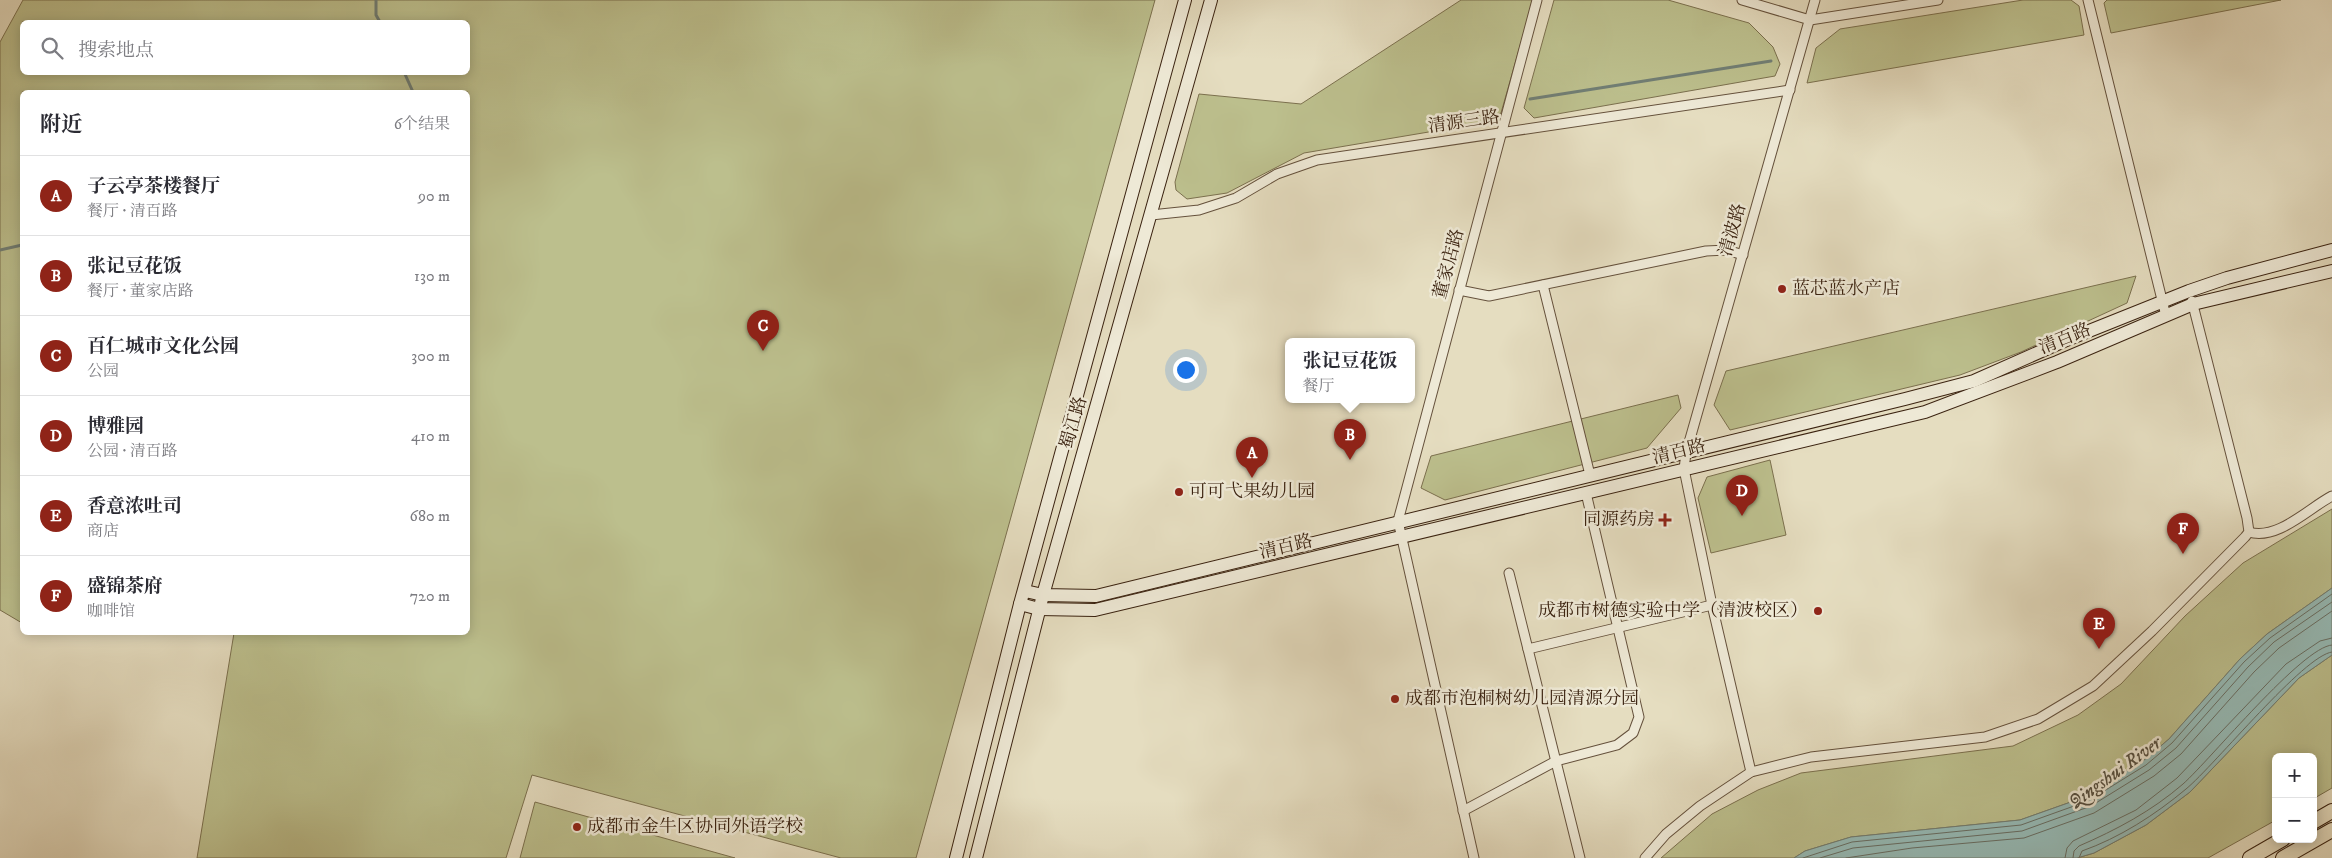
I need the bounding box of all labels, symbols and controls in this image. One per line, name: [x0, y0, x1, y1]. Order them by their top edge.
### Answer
search box: [20, 20, 470, 75]
icon: search: [38, 34, 66, 62]
text: 搜索地点: [78, 39, 154, 62]
street label: 清源三路: [1427, 106, 1501, 138]
text: 附近: [40, 112, 82, 138]
text: 6个结果: [394, 114, 450, 134]
text: 子云亭茶楼餐厅: [87, 175, 220, 198]
text: A: [51, 186, 61, 206]
text: 90 m: [418, 186, 450, 206]
text: 餐厅 · 清百路: [87, 201, 178, 221]
street label: 清波路: [1715, 201, 1751, 259]
street label: 董家店路: [1429, 226, 1469, 302]
text: 张记豆花饭: [87, 255, 182, 278]
text: B: [51, 266, 61, 286]
text: 130 m: [414, 266, 450, 286]
place label: 蓝芯蓝水产店: [1792, 278, 1900, 300]
text: 餐厅 · 董家店路: [87, 281, 194, 301]
marker: 蓝芯蓝水产店: [1776, 283, 1788, 295]
pin: C: [747, 310, 779, 351]
street label: 清百路: [2036, 319, 2094, 359]
text: 百仁城市文化公园: [87, 335, 239, 358]
popup: [1285, 338, 1415, 403]
text: C: [51, 346, 61, 366]
text: 300 m: [411, 346, 450, 366]
text: 张记豆花饭: [1302, 350, 1398, 373]
your location: [1173, 357, 1199, 383]
text: 公园: [87, 361, 119, 381]
text: 餐厅: [1302, 376, 1335, 396]
street label: 蜀江路: [1056, 394, 1092, 452]
text: 博雅园: [87, 415, 144, 438]
pin: B: [1334, 419, 1366, 460]
text: D: [50, 426, 62, 446]
text: 410 m: [411, 426, 450, 446]
street label: 清百路: [1650, 435, 1708, 469]
pin: A: [1236, 437, 1268, 478]
text: 公园 · 清百路: [87, 441, 178, 461]
pin: D: [1726, 475, 1758, 516]
place label: 可可弋果幼儿园: [1189, 481, 1315, 503]
marker: 可可弋果幼儿园: [1173, 486, 1185, 498]
text: 香意浓吐司: [87, 495, 182, 518]
text: E: [50, 506, 62, 526]
text: 680 m: [410, 506, 450, 526]
place label: 同源药房: [1583, 509, 1655, 531]
pin: F: [2167, 513, 2199, 554]
marker: 同源药房: [1659, 514, 1671, 526]
text: 商店: [87, 521, 119, 541]
street label: 清百路: [1257, 530, 1315, 564]
text: 盛锦茶府: [87, 575, 163, 598]
text: F: [51, 586, 61, 606]
text: 720 m: [410, 586, 450, 606]
place label: 成都市树德实验中学（清波校区）: [1538, 600, 1808, 622]
text: 咖啡馆: [87, 601, 135, 621]
marker: 成都市树德实验中学（清波校区）: [1812, 605, 1824, 617]
pin: E: [2083, 608, 2115, 649]
place label: 成都市泡桐树幼儿园清源分园: [1405, 688, 1639, 710]
marker: 成都市泡桐树幼儿园清源分园: [1389, 693, 1401, 705]
water label: Qingshui River: [2064, 730, 2168, 814]
map controls: [2272, 753, 2317, 843]
button: +: [2272, 753, 2317, 798]
button: −: [2272, 798, 2317, 843]
place label: 成都市金牛区协同外语学校: [587, 816, 803, 838]
marker: 成都市金牛区协同外语学校: [571, 821, 583, 833]

